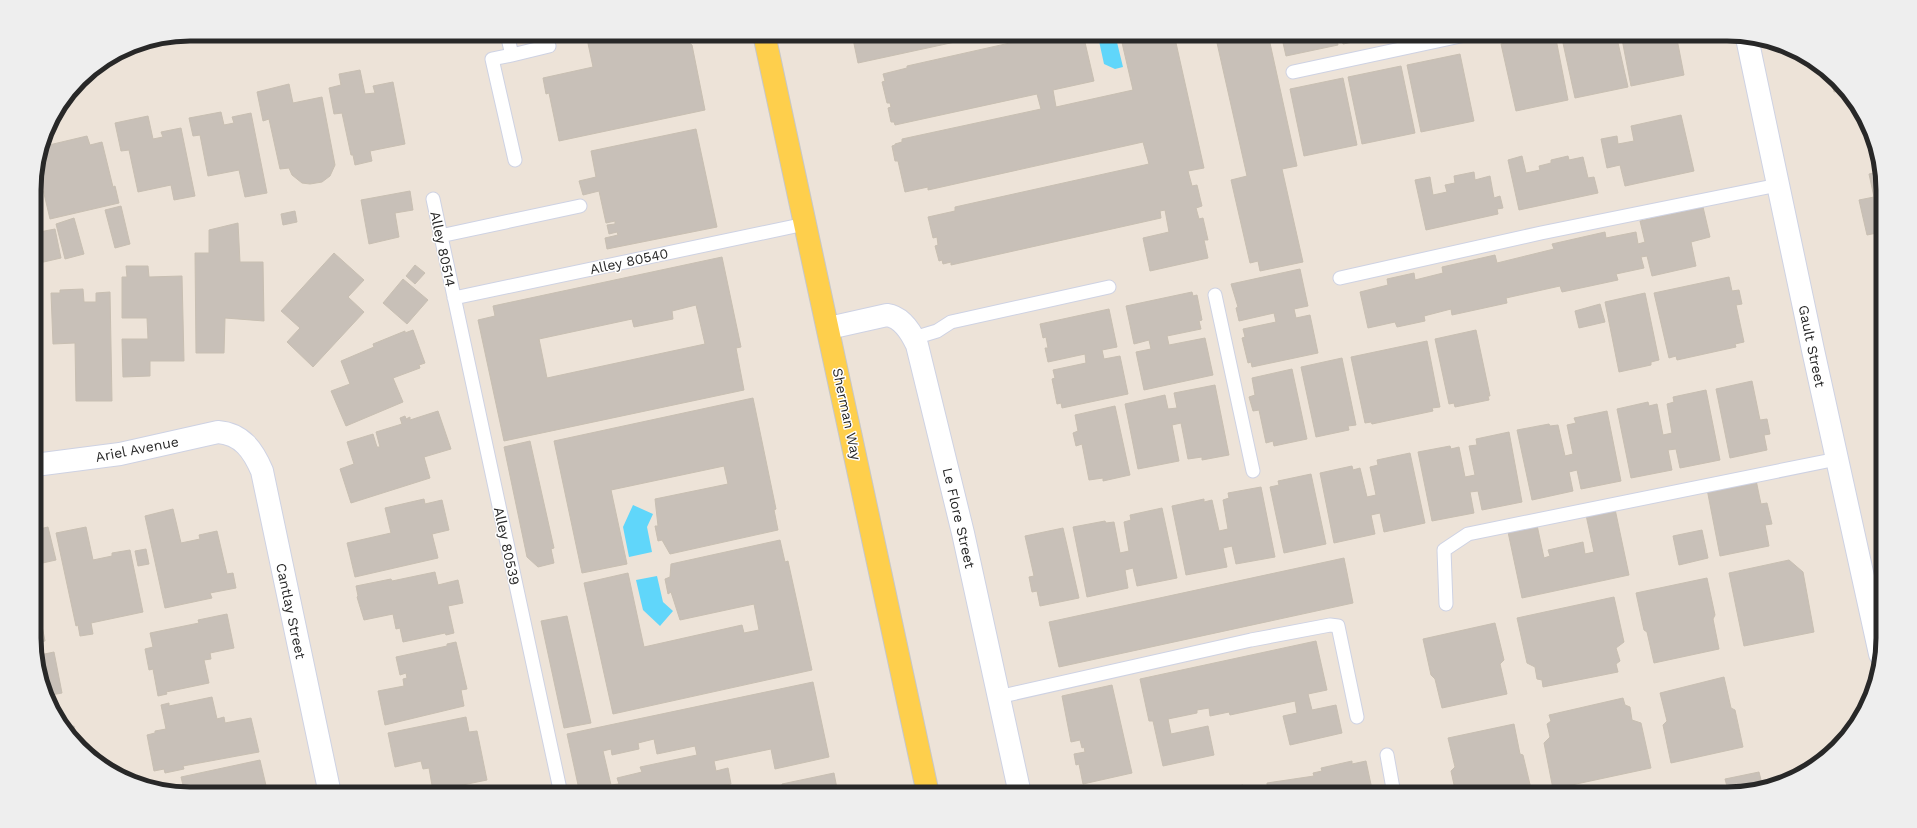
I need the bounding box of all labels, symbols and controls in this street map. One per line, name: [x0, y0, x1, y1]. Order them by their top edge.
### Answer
street label: Alley 80514: [427, 210, 459, 288]
street label: Alley 80540: [588, 245, 670, 277]
street label: Gault Street: [1795, 304, 1829, 389]
street label: Sherman Way: [829, 367, 865, 462]
street label: Ariel Avenue: [94, 433, 180, 465]
street label: Le Flore Street: [940, 466, 978, 570]
street label: Alley 80539: [491, 505, 523, 587]
street label: Cantlay Street: [273, 562, 309, 660]

